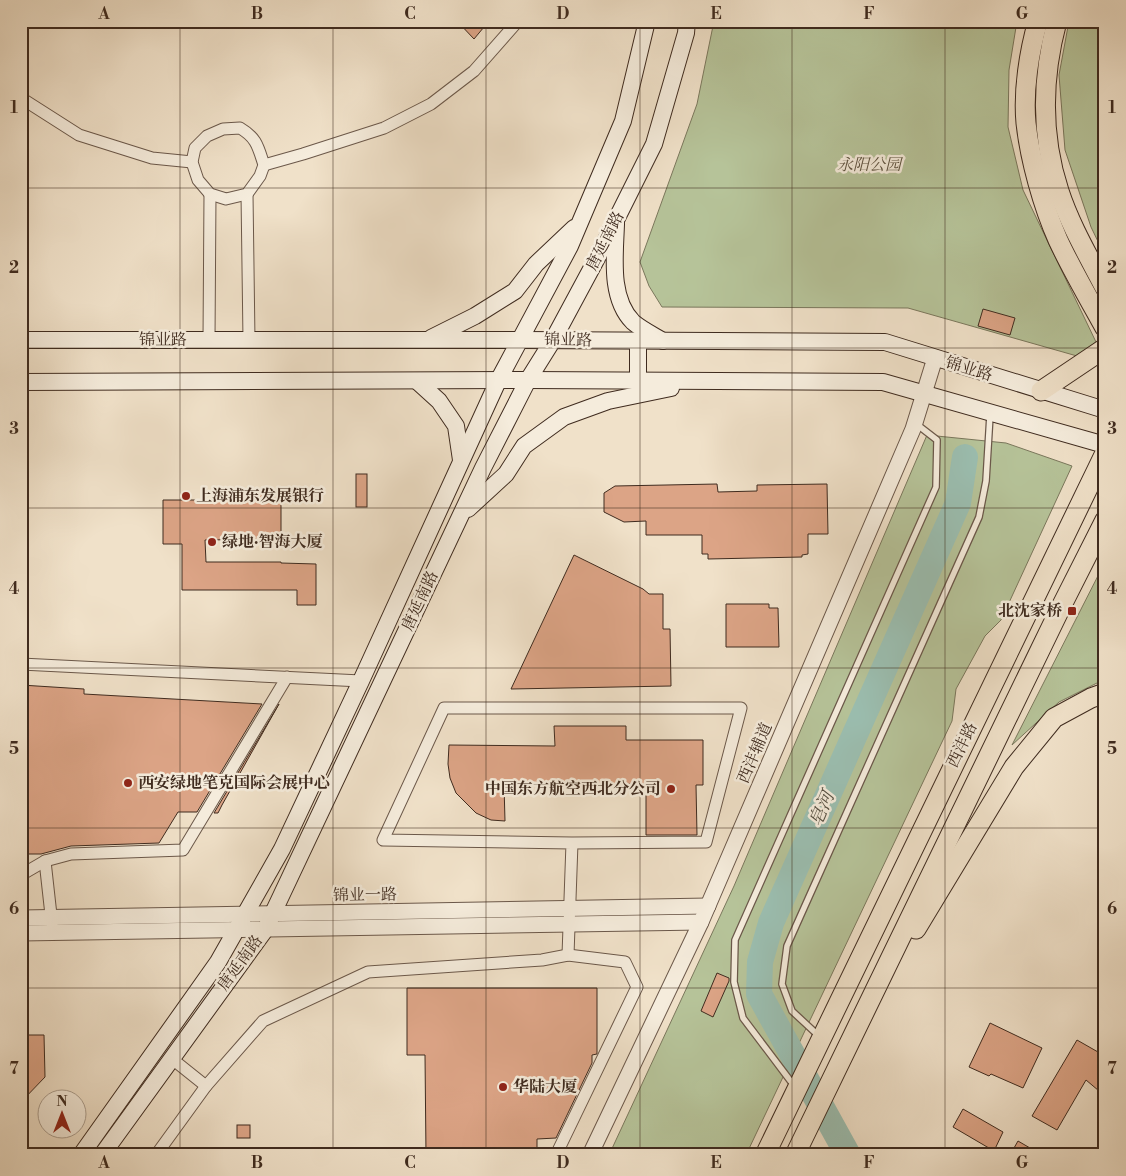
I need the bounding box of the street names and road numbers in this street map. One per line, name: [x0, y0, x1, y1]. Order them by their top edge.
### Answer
street label: 唐延南路: [582, 208, 628, 274]
street label: 锦业路: [139, 330, 187, 350]
street label: 锦业路: [544, 330, 592, 350]
street label: 锦业路: [943, 352, 995, 386]
street label: 唐延南路: [397, 568, 443, 634]
street label: 西沣路: [942, 719, 982, 771]
street label: 西沣辅道: [733, 720, 777, 786]
street label: 锦业一路: [333, 884, 397, 906]
street label: 唐延南路: [213, 931, 267, 995]

